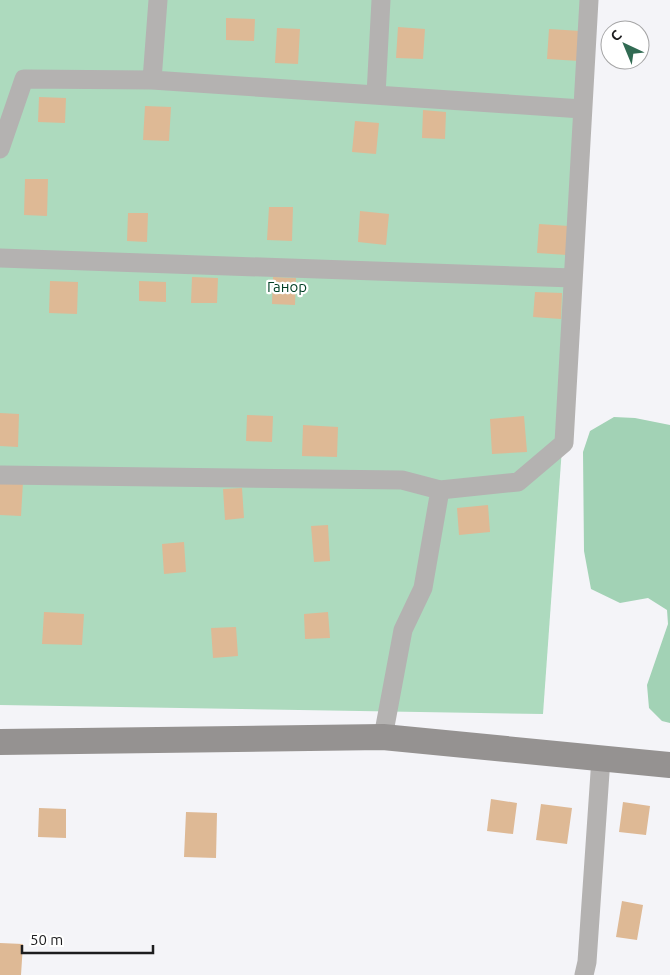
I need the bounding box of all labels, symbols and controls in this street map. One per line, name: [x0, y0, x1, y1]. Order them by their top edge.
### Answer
north arrow: [600, 20, 650, 70]
text: С: [607, 27, 625, 45]
park label: Ганор: [267, 278, 307, 295]
scale bar: [22, 922, 154, 954]
text: 50 m: [30, 931, 63, 948]

